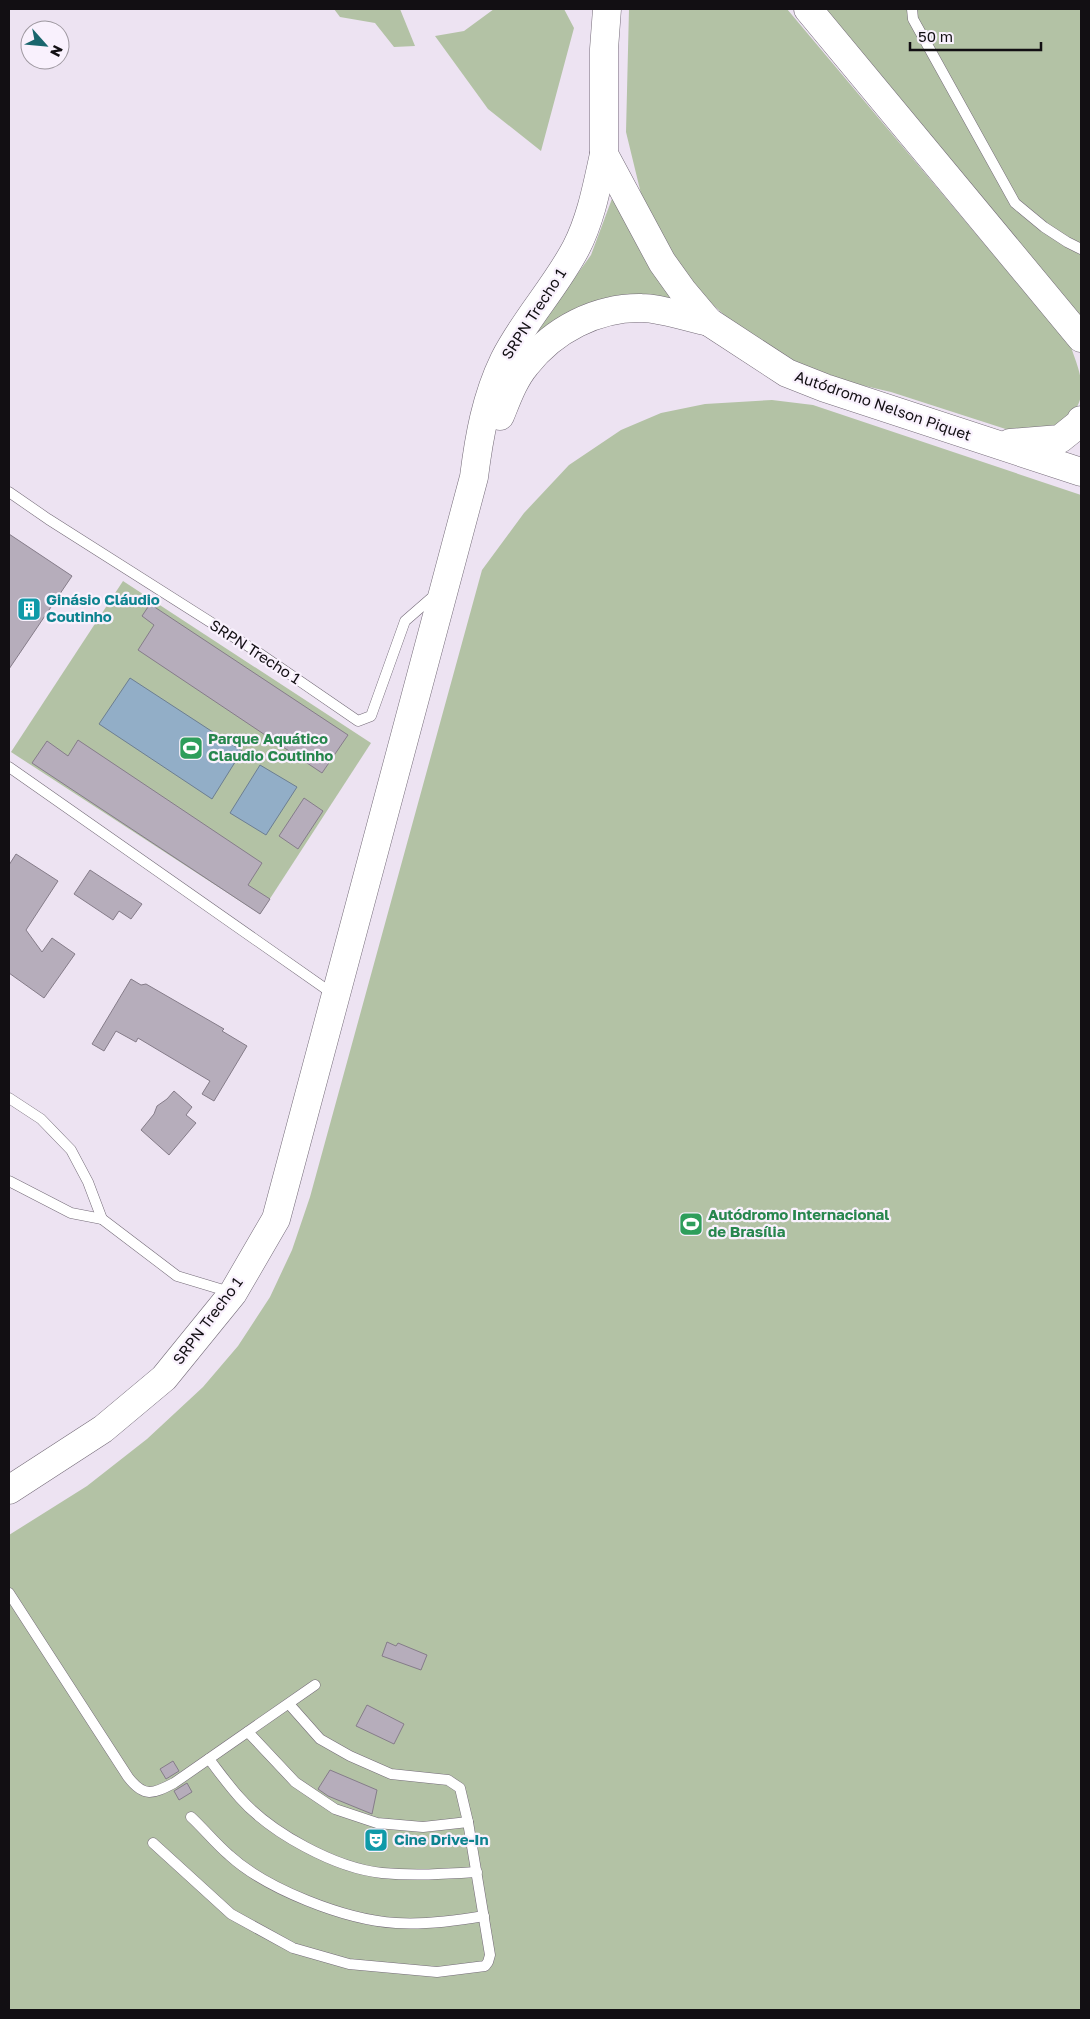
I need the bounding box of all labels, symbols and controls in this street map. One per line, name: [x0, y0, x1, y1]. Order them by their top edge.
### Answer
north arrow: [20, 20, 70, 70]
scale bar: [910, 20, 1041, 52]
text: 50 m: [918, 27, 953, 45]
text: N: [47, 43, 67, 60]
street label: SRPN Trecho 1: [497, 265, 569, 362]
street label: Autódromo Nelson Piquet: [793, 366, 974, 444]
place label: Ginásio Cláudio Coutinho: [46, 590, 160, 625]
building icon: Ginásio Cláudio Coutinho: [16, 596, 42, 622]
street label: SRPN Trecho 1: [207, 615, 304, 687]
place label: Parque Aquático Claudio Coutinho: [208, 729, 333, 764]
sports icon: Parque Aquático Claudio Coutinho: [178, 735, 204, 761]
place label: Autódromo Internacional de Brasília: [708, 1205, 889, 1240]
sports icon: Autódromo Internacional de Brasília: [678, 1211, 704, 1237]
street label: SRPN Trecho 1: [169, 1273, 246, 1368]
theatre icon: Cine Drive-In: [363, 1827, 389, 1853]
place label: Cine Drive-In: [394, 1830, 489, 1848]

